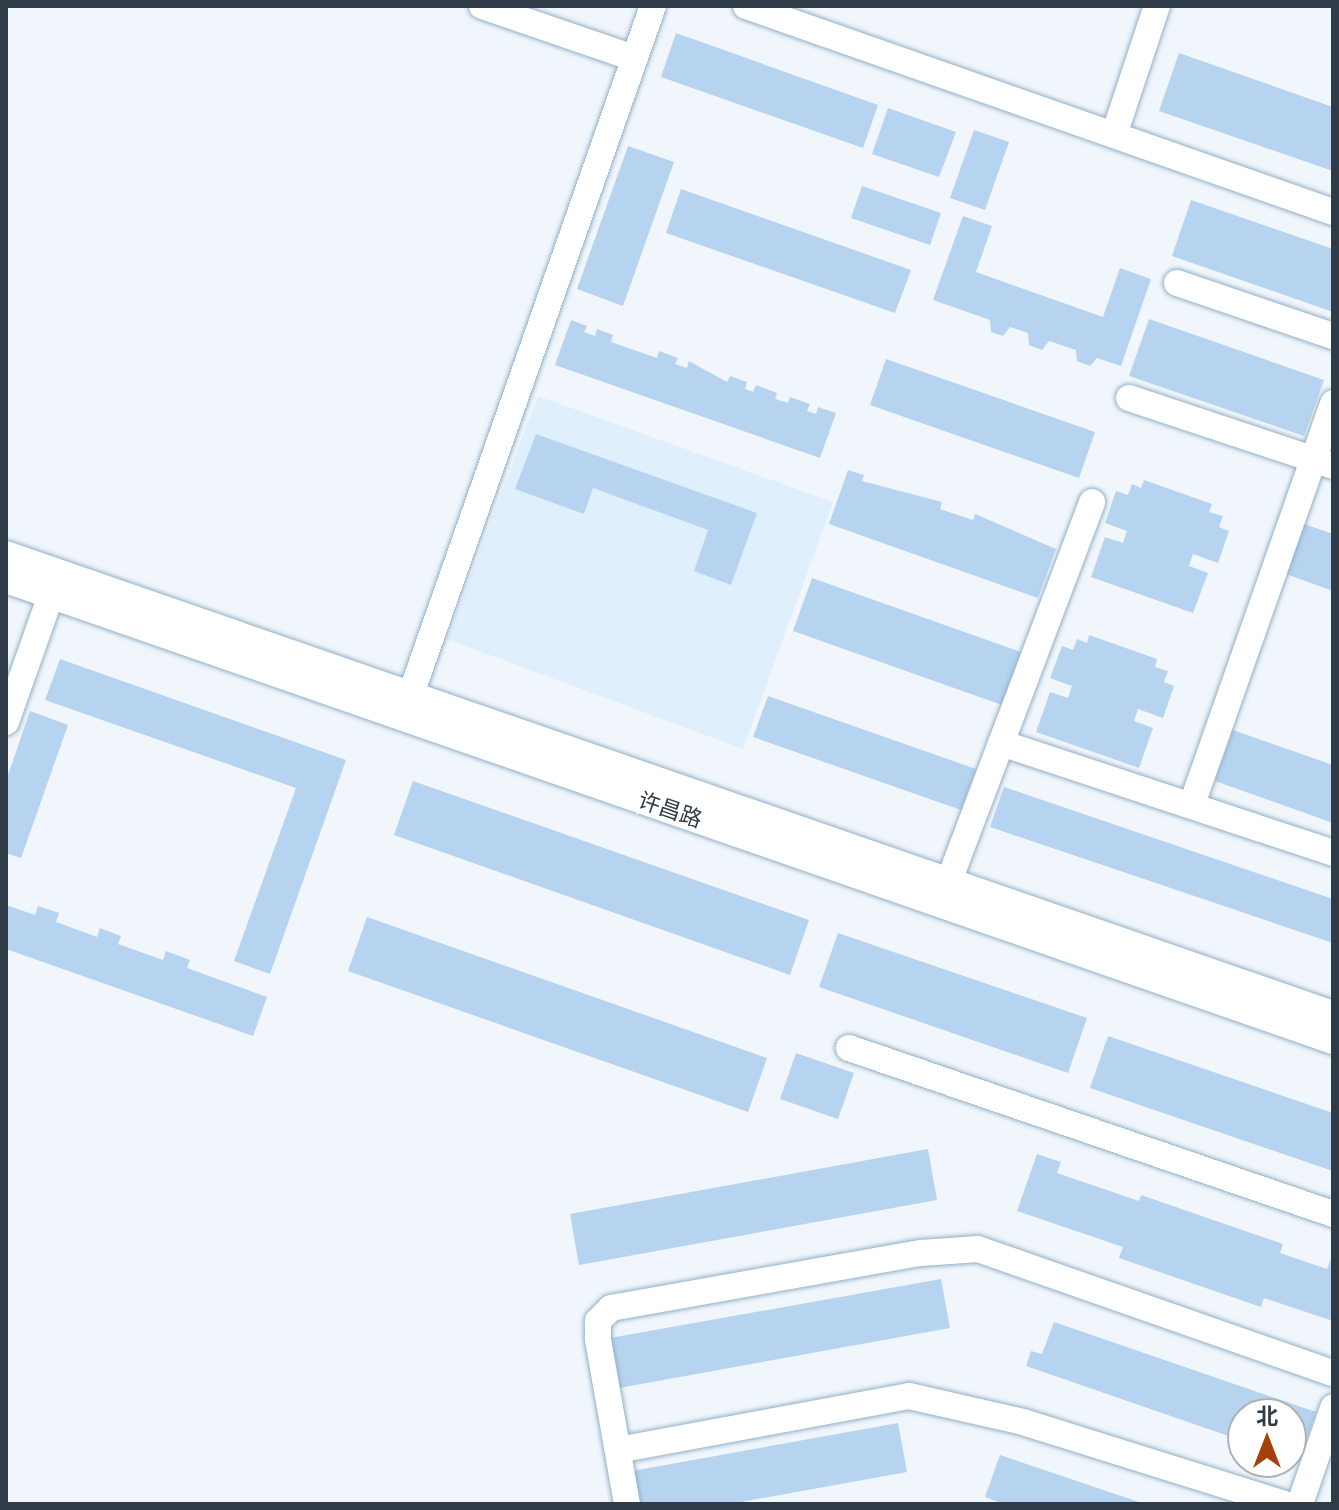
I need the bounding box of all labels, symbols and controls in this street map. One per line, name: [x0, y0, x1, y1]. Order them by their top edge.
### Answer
street label: 许昌路: [635, 787, 705, 833]
north arrow: [1227, 1398, 1307, 1478]
text: 北: [1256, 1403, 1278, 1429]

